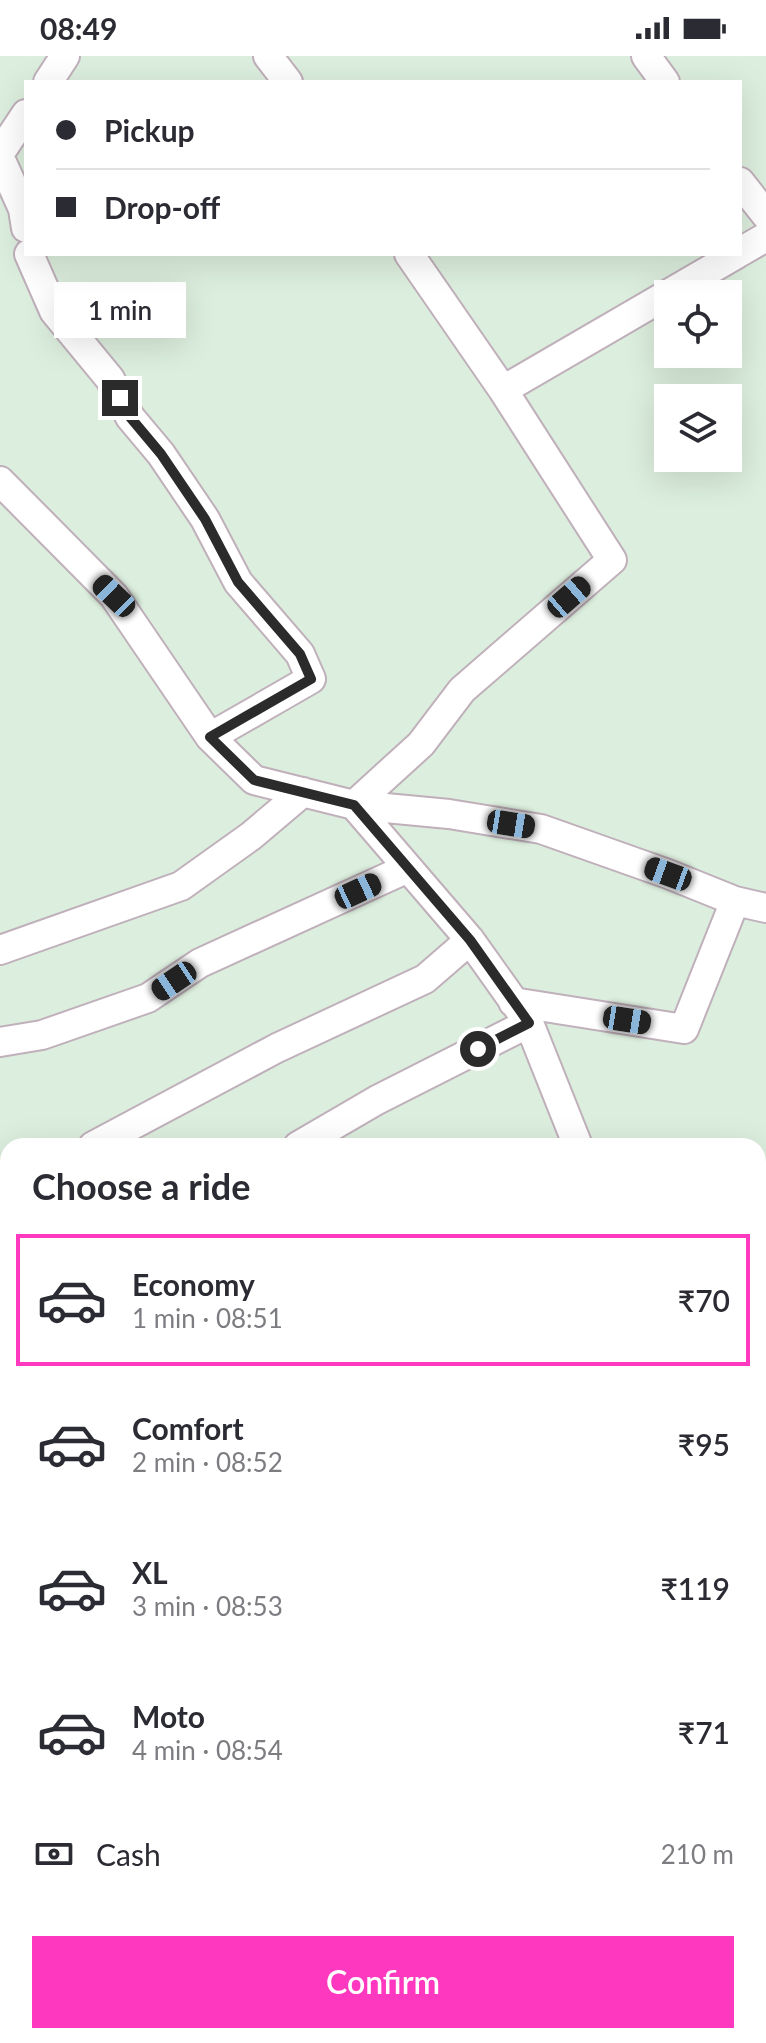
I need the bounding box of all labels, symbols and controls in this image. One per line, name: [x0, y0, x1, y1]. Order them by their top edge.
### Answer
text: 08:49: [40, 10, 117, 46]
text: Pickup: [104, 112, 195, 148]
text: Drop-off: [104, 189, 220, 225]
map controls: [654, 280, 742, 472]
button: locate: [654, 280, 742, 368]
callout: 1 min: [54, 282, 186, 338]
text: 1 min: [88, 294, 152, 326]
route end: [102, 380, 138, 416]
button: layers: [654, 384, 742, 472]
car: [88, 571, 140, 621]
car: [543, 572, 595, 622]
car: [485, 808, 537, 840]
car: [641, 855, 695, 893]
car: [331, 870, 385, 912]
car: [147, 958, 201, 1004]
car: [601, 1004, 653, 1036]
route start: [460, 1031, 496, 1067]
text: Choose a ride: [32, 1164, 251, 1208]
icon: car: [36, 1264, 108, 1336]
text: Economy: [132, 1266, 255, 1302]
text: ₹70: [678, 1282, 730, 1318]
text: 1 min · 08:51: [132, 1302, 283, 1334]
icon: car: [36, 1408, 108, 1480]
text: Comfort: [132, 1410, 244, 1446]
text: ₹95: [678, 1426, 730, 1462]
text: 2 min · 08:52: [132, 1446, 283, 1478]
icon: car: [36, 1552, 108, 1624]
text: XL: [132, 1554, 168, 1590]
text: ₹119: [660, 1570, 730, 1606]
text: 3 min · 08:53: [132, 1590, 283, 1622]
icon: car: [36, 1696, 108, 1768]
text: Moto: [132, 1698, 205, 1734]
text: ₹71: [678, 1714, 730, 1750]
text: 4 min · 08:54: [132, 1734, 283, 1766]
icon: cash: [32, 1832, 76, 1876]
text: Cash: [96, 1836, 161, 1872]
text: 210 m: [661, 1838, 734, 1870]
button: Confirm: [32, 1936, 734, 2028]

